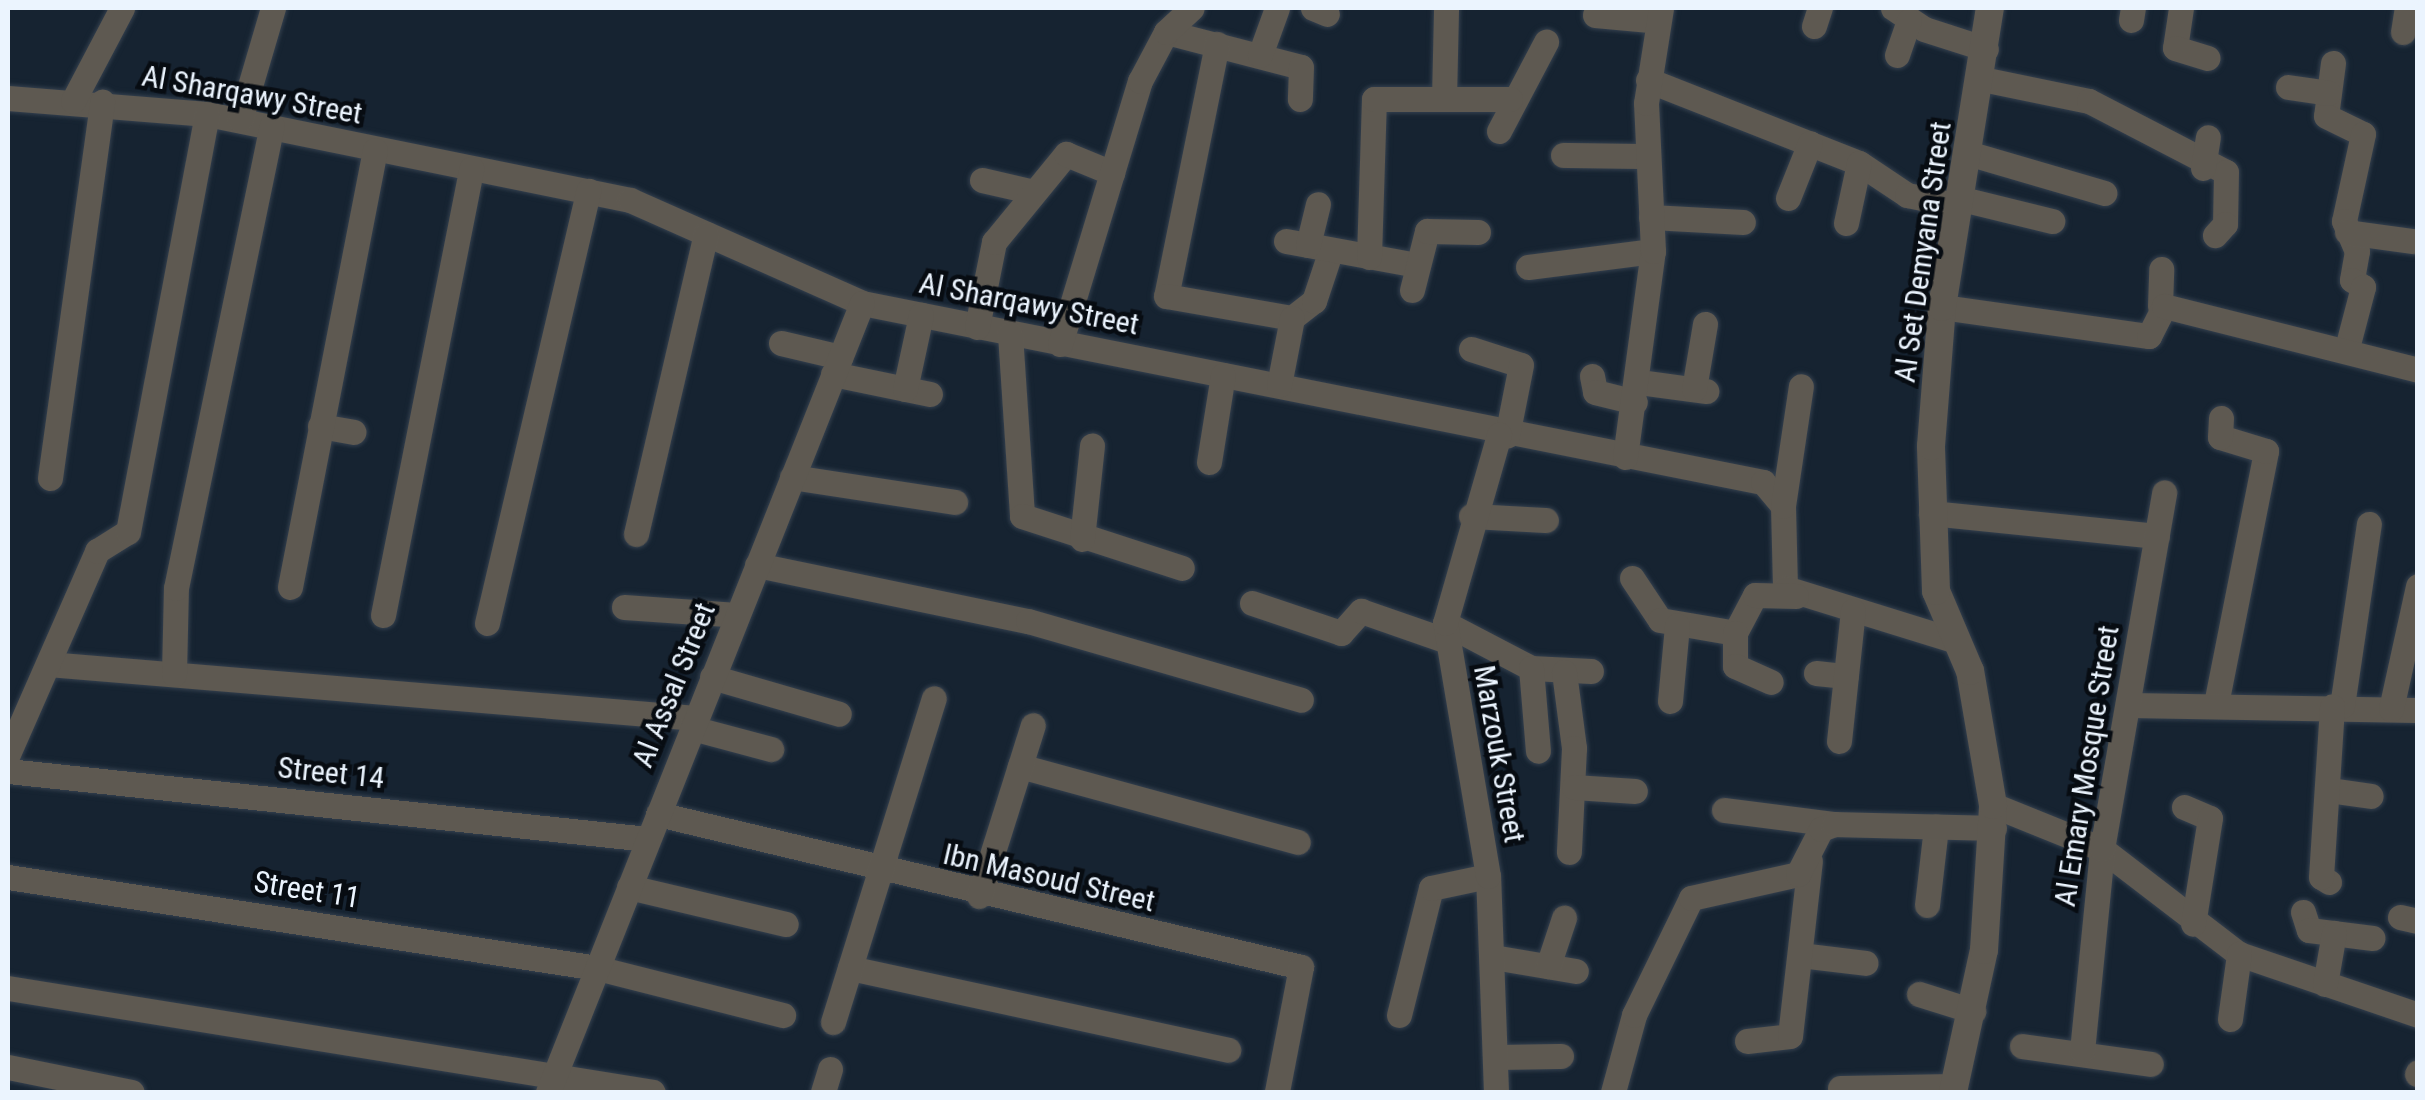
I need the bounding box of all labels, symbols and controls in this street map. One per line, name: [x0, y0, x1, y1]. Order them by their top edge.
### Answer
street label: Al Sharqawy Street: [139, 58, 365, 132]
street label: Al Set Demyana Street: [1887, 119, 1959, 385]
street label: Al Sharqawy Street: [916, 265, 1142, 343]
street label: Al Assal Street: [625, 598, 723, 772]
street label: Al Emary Mosque Street: [2047, 623, 2127, 909]
street label: Marzouk Street: [1466, 663, 1532, 845]
street label: Street 14: [276, 750, 386, 796]
street label: Ibn Masoud Street: [940, 836, 1158, 920]
street label: Street 11: [251, 864, 363, 916]

